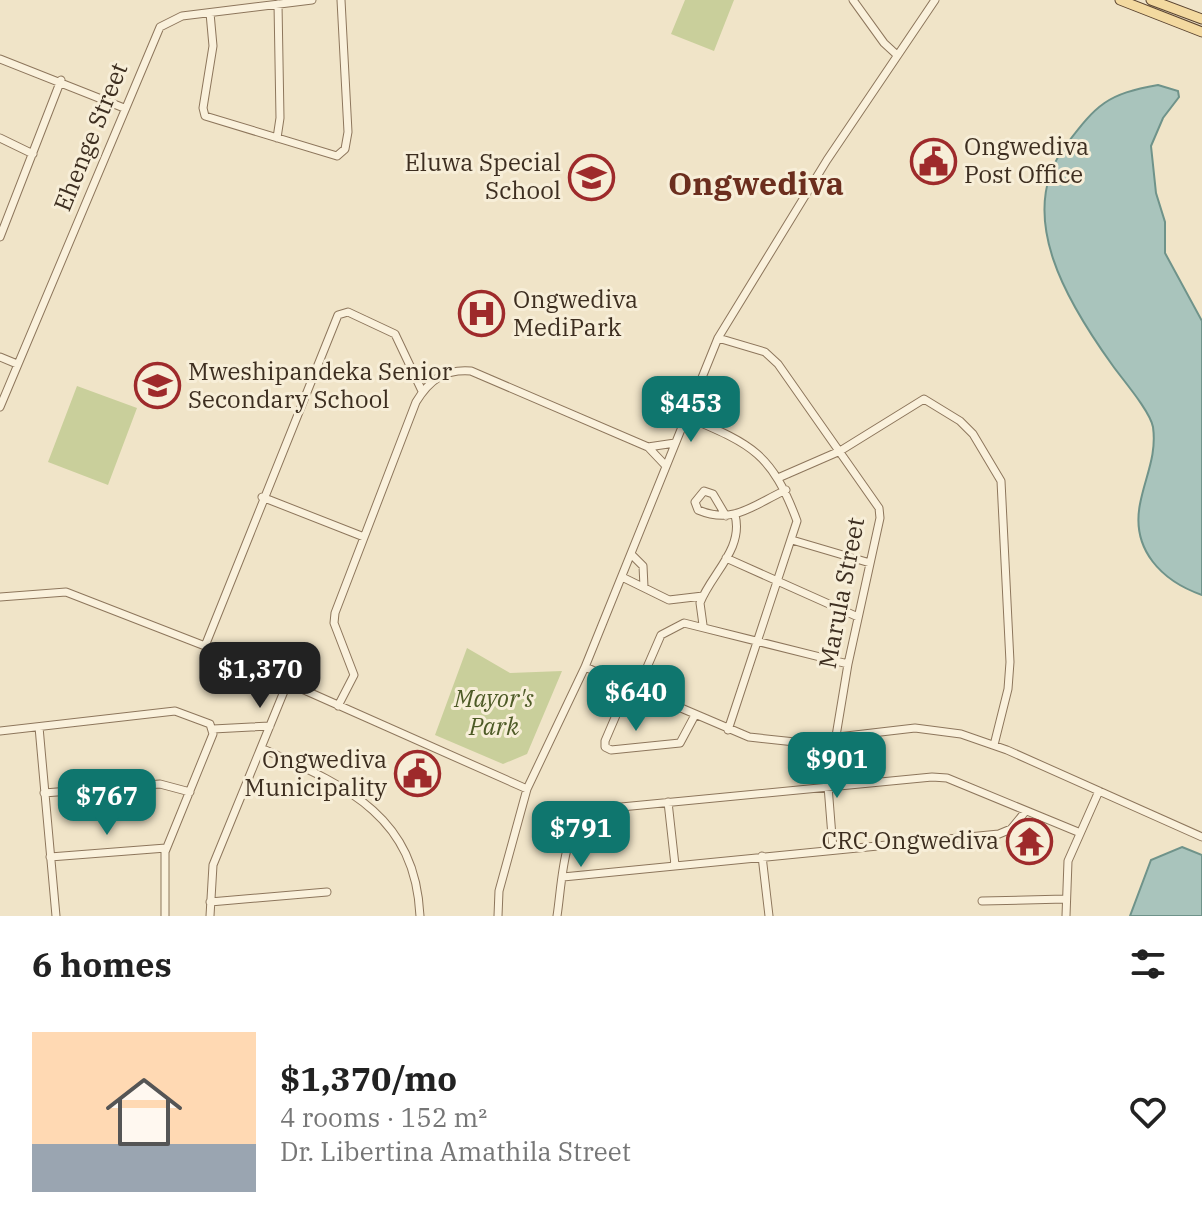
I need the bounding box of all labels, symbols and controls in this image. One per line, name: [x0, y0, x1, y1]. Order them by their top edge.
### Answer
street label: Ehenge Street: [46, 58, 134, 216]
place label: Ongwediva Post Office: [964, 130, 1089, 190]
public building icon: Ongwediva Post Office: [909, 137, 957, 185]
place label: Eluwa Special School: [404, 146, 561, 206]
school or university icon: Eluwa Special School: [568, 153, 616, 201]
district label: Ongwediva: [668, 162, 844, 204]
place label: Ongwediva MediPark: [513, 283, 638, 343]
hospital icon: Ongwediva MediPark: [458, 290, 506, 338]
place label: Mweshipandeka Senior Secondary School: [188, 355, 452, 415]
school or university icon: Mweshipandeka Senior Secondary School: [133, 362, 181, 410]
pin: $453: [644, 376, 738, 444]
text: $453: [660, 385, 722, 419]
street label: Marula Street: [811, 515, 871, 671]
pin: $1,370: [195, 642, 325, 710]
text: $1,370: [217, 651, 303, 685]
pin: $640: [589, 665, 683, 733]
text: $640: [605, 674, 667, 708]
park label: Mayor's Park: [453, 682, 534, 742]
pin: $901: [790, 732, 884, 800]
text: $901: [806, 741, 868, 775]
place label: Ongwediva Municipality: [244, 743, 387, 803]
public building icon: Ongwediva Municipality: [394, 750, 442, 798]
pin: $767: [60, 769, 154, 837]
text: $767: [76, 778, 138, 812]
pin: $791: [534, 801, 628, 869]
text: $791: [550, 810, 612, 844]
temple icon: CRC Ongwediva: [1006, 817, 1054, 865]
place label: CRC Ongwediva: [821, 824, 999, 856]
text: 6 homes: [32, 942, 172, 986]
icon: filters: [1126, 942, 1170, 986]
text: $1,370/mo: [280, 1056, 457, 1100]
icon: home: [96, 1064, 192, 1160]
icon: heart: [1126, 1090, 1170, 1134]
text: 4 rooms · 152 m²: [280, 1100, 487, 1134]
text: Dr. Libertina Amathila Street: [280, 1134, 631, 1168]

